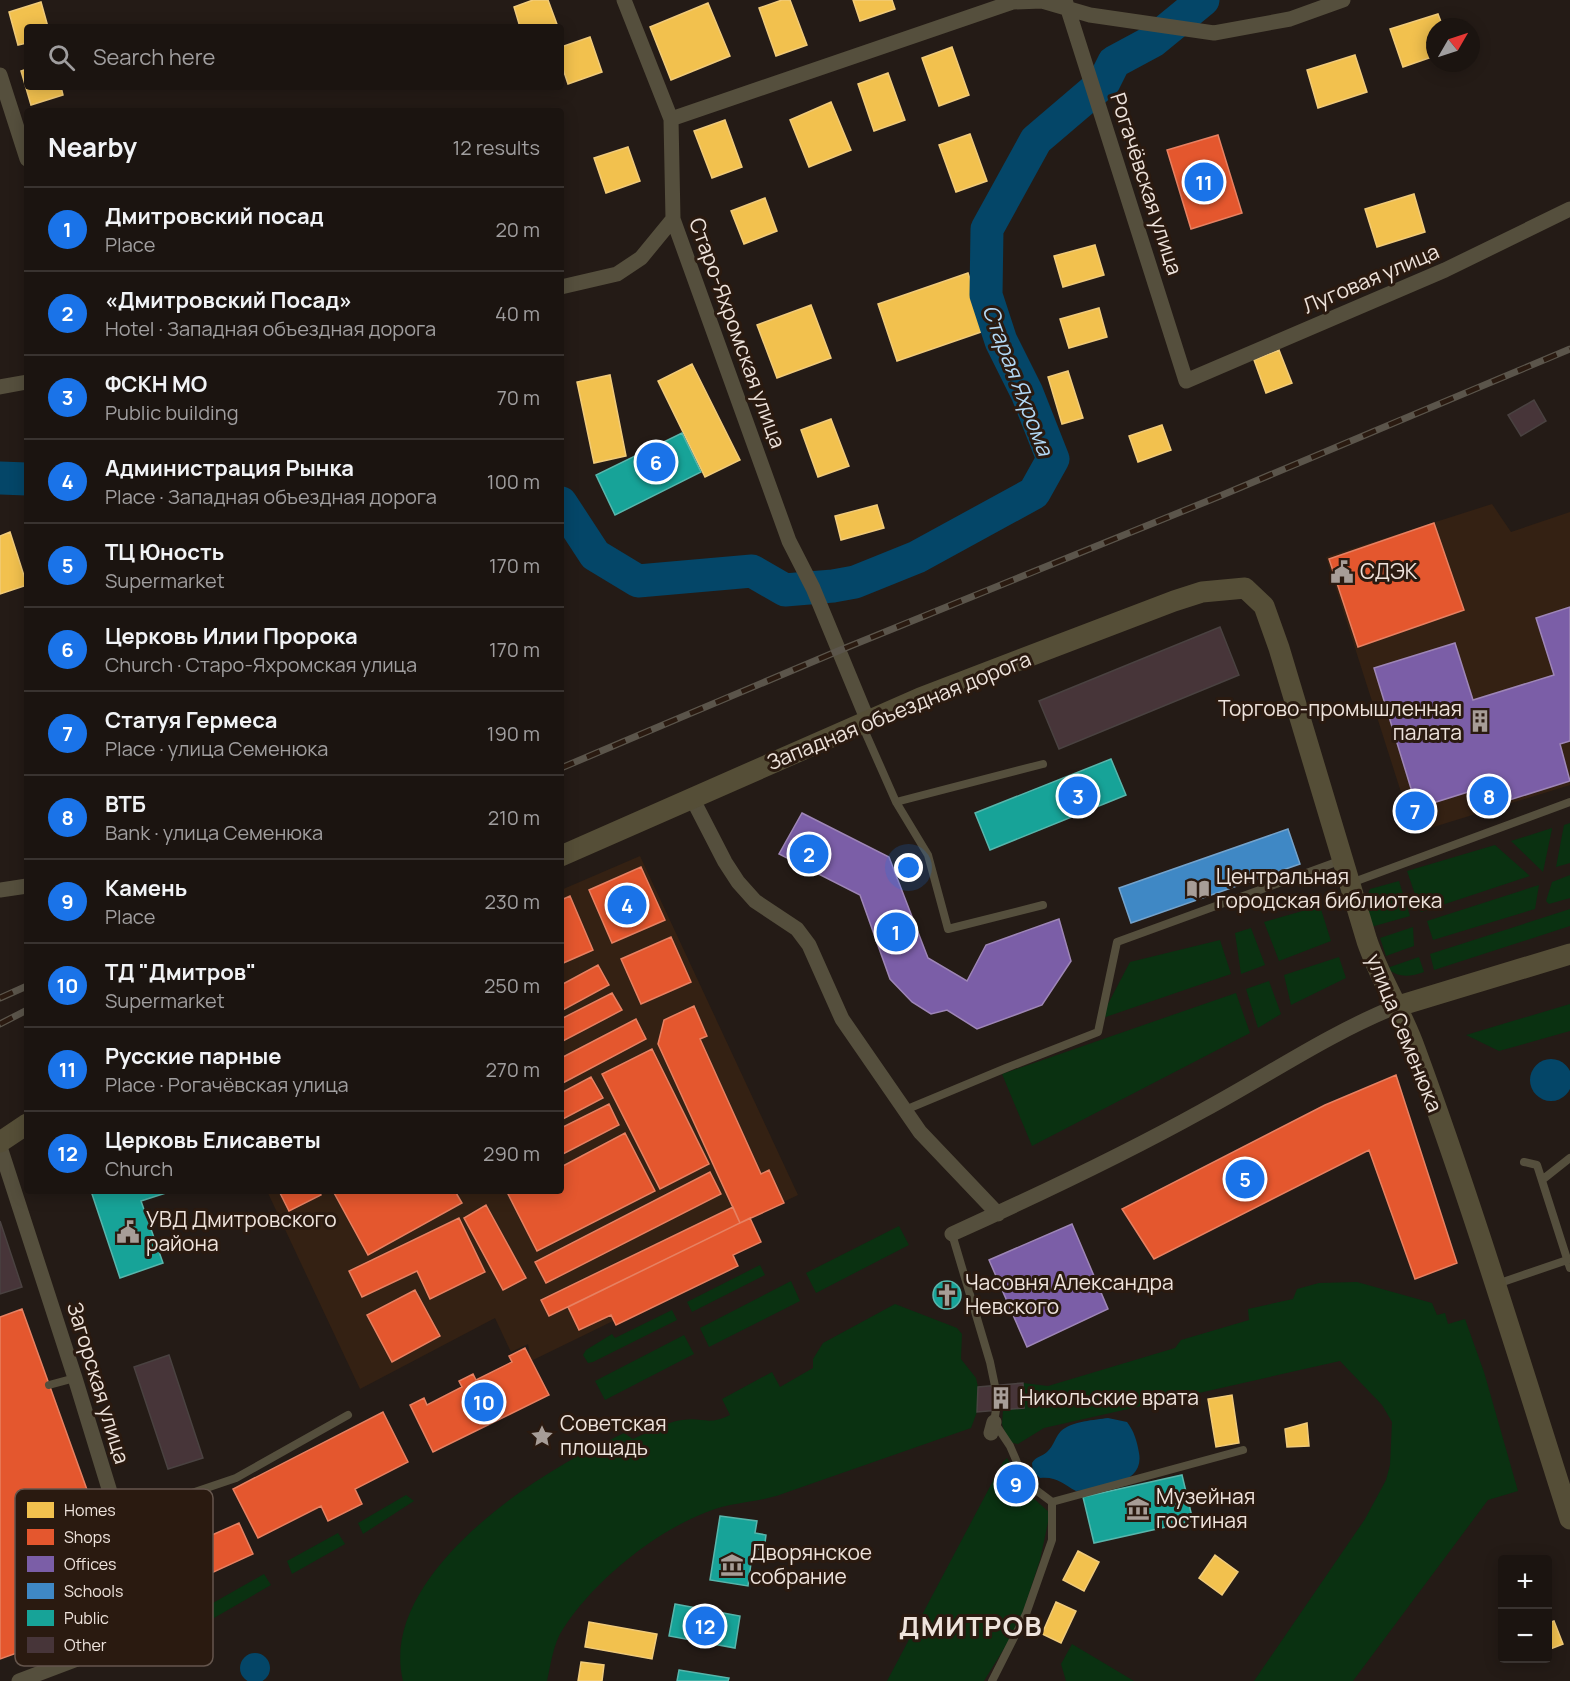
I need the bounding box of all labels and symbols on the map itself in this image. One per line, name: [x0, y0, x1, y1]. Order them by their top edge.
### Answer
north arrow: [1426, 18, 1480, 72]
street label: Рогачёвская улица: [1104, 89, 1190, 278]
pin: 11: [1184, 160, 1224, 204]
street label: Старо-Яхромская улица: [683, 214, 793, 452]
street label: Луговая улица: [1298, 237, 1443, 319]
water label: Старая Яхрома: [975, 300, 1061, 461]
pin: 6: [636, 440, 676, 484]
place label: СДЭК: [1360, 557, 1418, 585]
public building icon: СДЭК: [1329, 559, 1355, 585]
street label: Западная объездная дорога: [762, 644, 1035, 776]
place label: Торгово-промышленная палата: [1218, 694, 1462, 746]
building icon: Торгово-промышленная палата: [1467, 708, 1493, 734]
pin: 3: [1058, 774, 1098, 818]
pin: 8: [1470, 774, 1508, 818]
pin: 7: [1396, 788, 1434, 834]
pin: 2: [790, 832, 828, 876]
your location: [894, 853, 923, 882]
place label: Центральная городская библиотека: [1216, 862, 1443, 914]
library icon: Центральная городская библиотека: [1185, 876, 1211, 902]
pin: 4: [608, 882, 646, 928]
pin: 1: [876, 910, 916, 954]
street label: улица Семенюка: [1360, 949, 1449, 1116]
pin: 5: [1226, 1156, 1264, 1202]
place label: УВД Дмитровского района: [146, 1205, 337, 1257]
public building icon: УВД Дмитровского района: [115, 1219, 141, 1245]
place label: Часовня Александра Невского: [965, 1268, 1174, 1320]
church icon: Часовня Александра Невского: [934, 1282, 960, 1308]
street label: Загорская улица: [61, 1299, 137, 1467]
pin: 10: [464, 1380, 504, 1424]
place label: Никольские врата: [1019, 1383, 1199, 1411]
building icon: Никольские врата: [988, 1385, 1014, 1411]
place label: Советская площадь: [560, 1409, 667, 1461]
place icon: Советская площадь: [529, 1423, 555, 1449]
pin: 9: [996, 1462, 1036, 1506]
place label: Музейная гостиная: [1156, 1482, 1255, 1534]
legend: [15, 1489, 213, 1666]
museum icon: Музейная гостиная: [1125, 1496, 1151, 1522]
text: Homes: [64, 1499, 116, 1521]
text: Shops: [64, 1526, 111, 1548]
place label: Дворянское собрание: [750, 1538, 872, 1590]
museum icon: Дворянское собрание: [719, 1552, 745, 1578]
text: Offices: [64, 1553, 117, 1575]
text: Schools: [64, 1580, 123, 1602]
pin: 12: [686, 1604, 724, 1648]
text: Public: [64, 1607, 109, 1629]
district label: ДМИТРОВ: [899, 1607, 1043, 1644]
text: Other: [64, 1634, 107, 1656]

